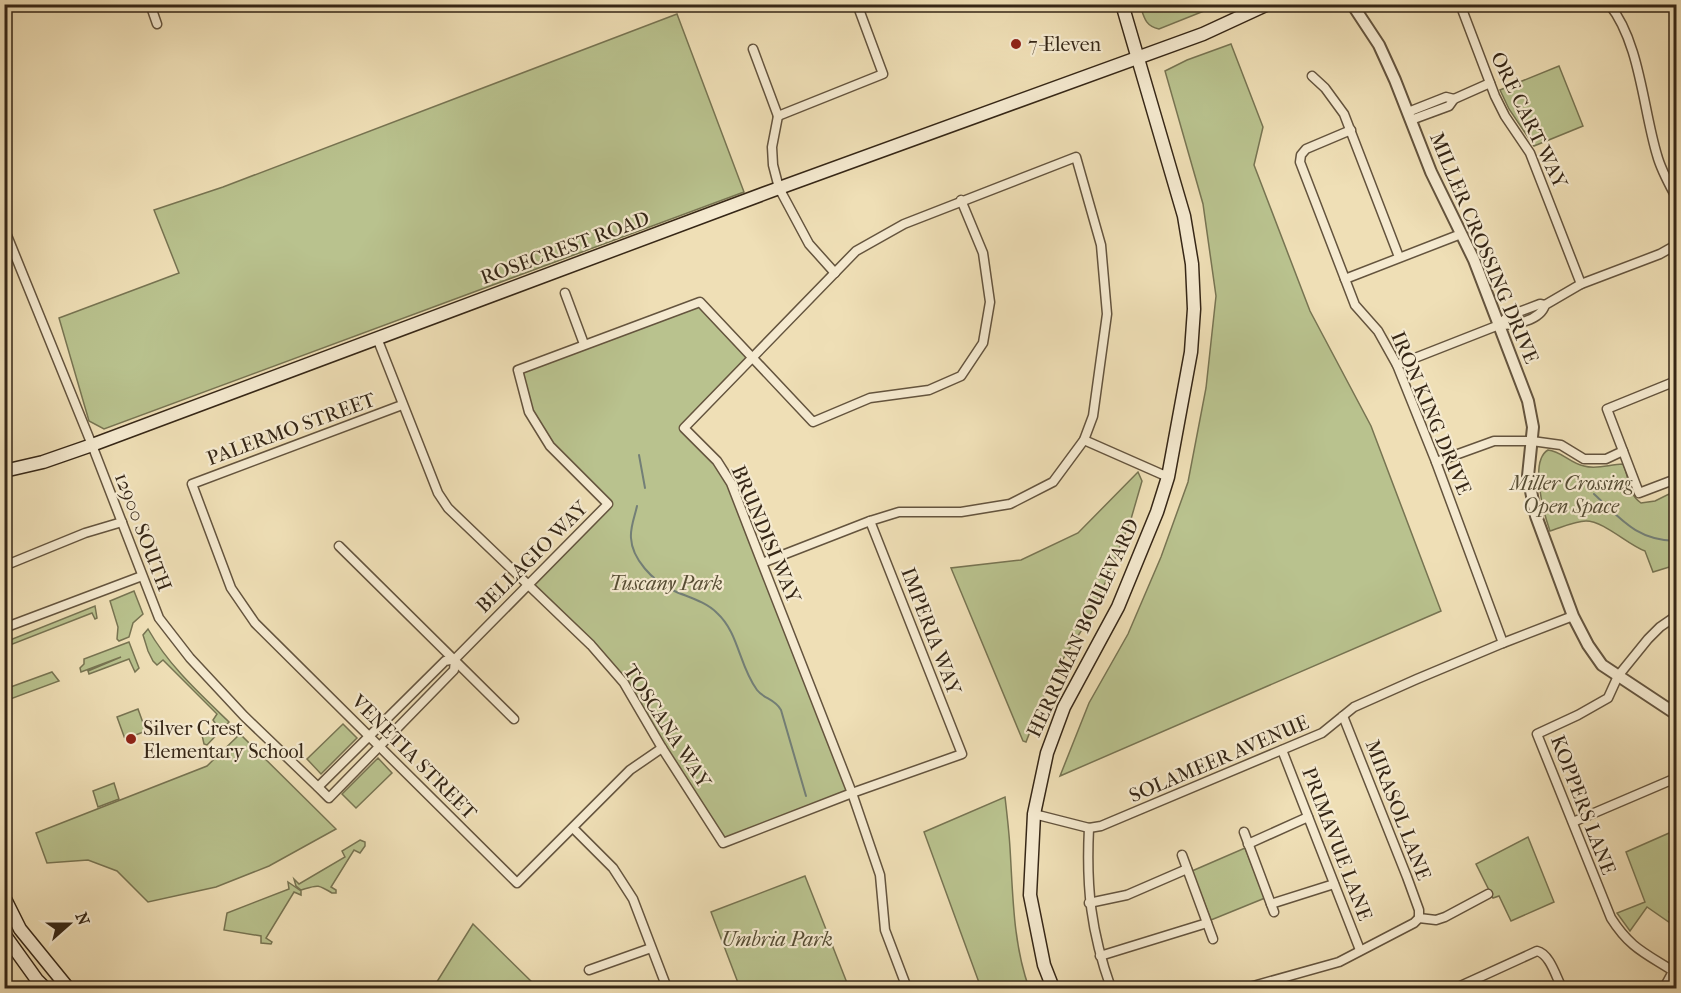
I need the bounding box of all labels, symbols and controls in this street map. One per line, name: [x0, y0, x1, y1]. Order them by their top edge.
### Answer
place label: 7-Eleven: [1028, 33, 1102, 56]
marker: 7-Eleven: [1009, 37, 1023, 51]
street label: ORE CART WAY: [1486, 48, 1573, 193]
street label: MILLER CROSSING DRIVE: [1425, 129, 1543, 367]
street label: ROSECREST ROAD: [477, 207, 653, 289]
street label: IRON KING DRIVE: [1386, 328, 1476, 498]
street label: PALERMO STREET: [204, 388, 379, 470]
street label: BRUNDISI WAY: [727, 462, 806, 607]
street label: 12900 SOUTH: [110, 470, 176, 595]
park label: Miller Crossing Open Space: [1508, 472, 1633, 518]
street label: BELLAGIO WAY: [471, 495, 594, 618]
street label: HERRIMAN BOULEVARD: [1022, 515, 1144, 741]
street label: IMPERIA WAY: [896, 564, 966, 699]
park label: Tuscany Park: [609, 572, 723, 595]
street label: TOSCANA WAY: [619, 660, 716, 793]
street label: VENETIA STREET: [346, 689, 482, 825]
street label: SOLAMEER AVENUE: [1126, 711, 1312, 807]
place label: Silver Crest Elementary School: [143, 717, 305, 763]
marker: Silver Crest Elementary School: [124, 732, 138, 746]
street label: KOPPERS LANE: [1546, 732, 1620, 878]
street label: MIRASOL LANE: [1361, 737, 1435, 883]
street label: PRIMAVUE LANE: [1297, 764, 1377, 924]
north arrow: [39, 894, 99, 954]
text: N: [71, 910, 94, 929]
park label: Umbria Park: [721, 928, 833, 951]

